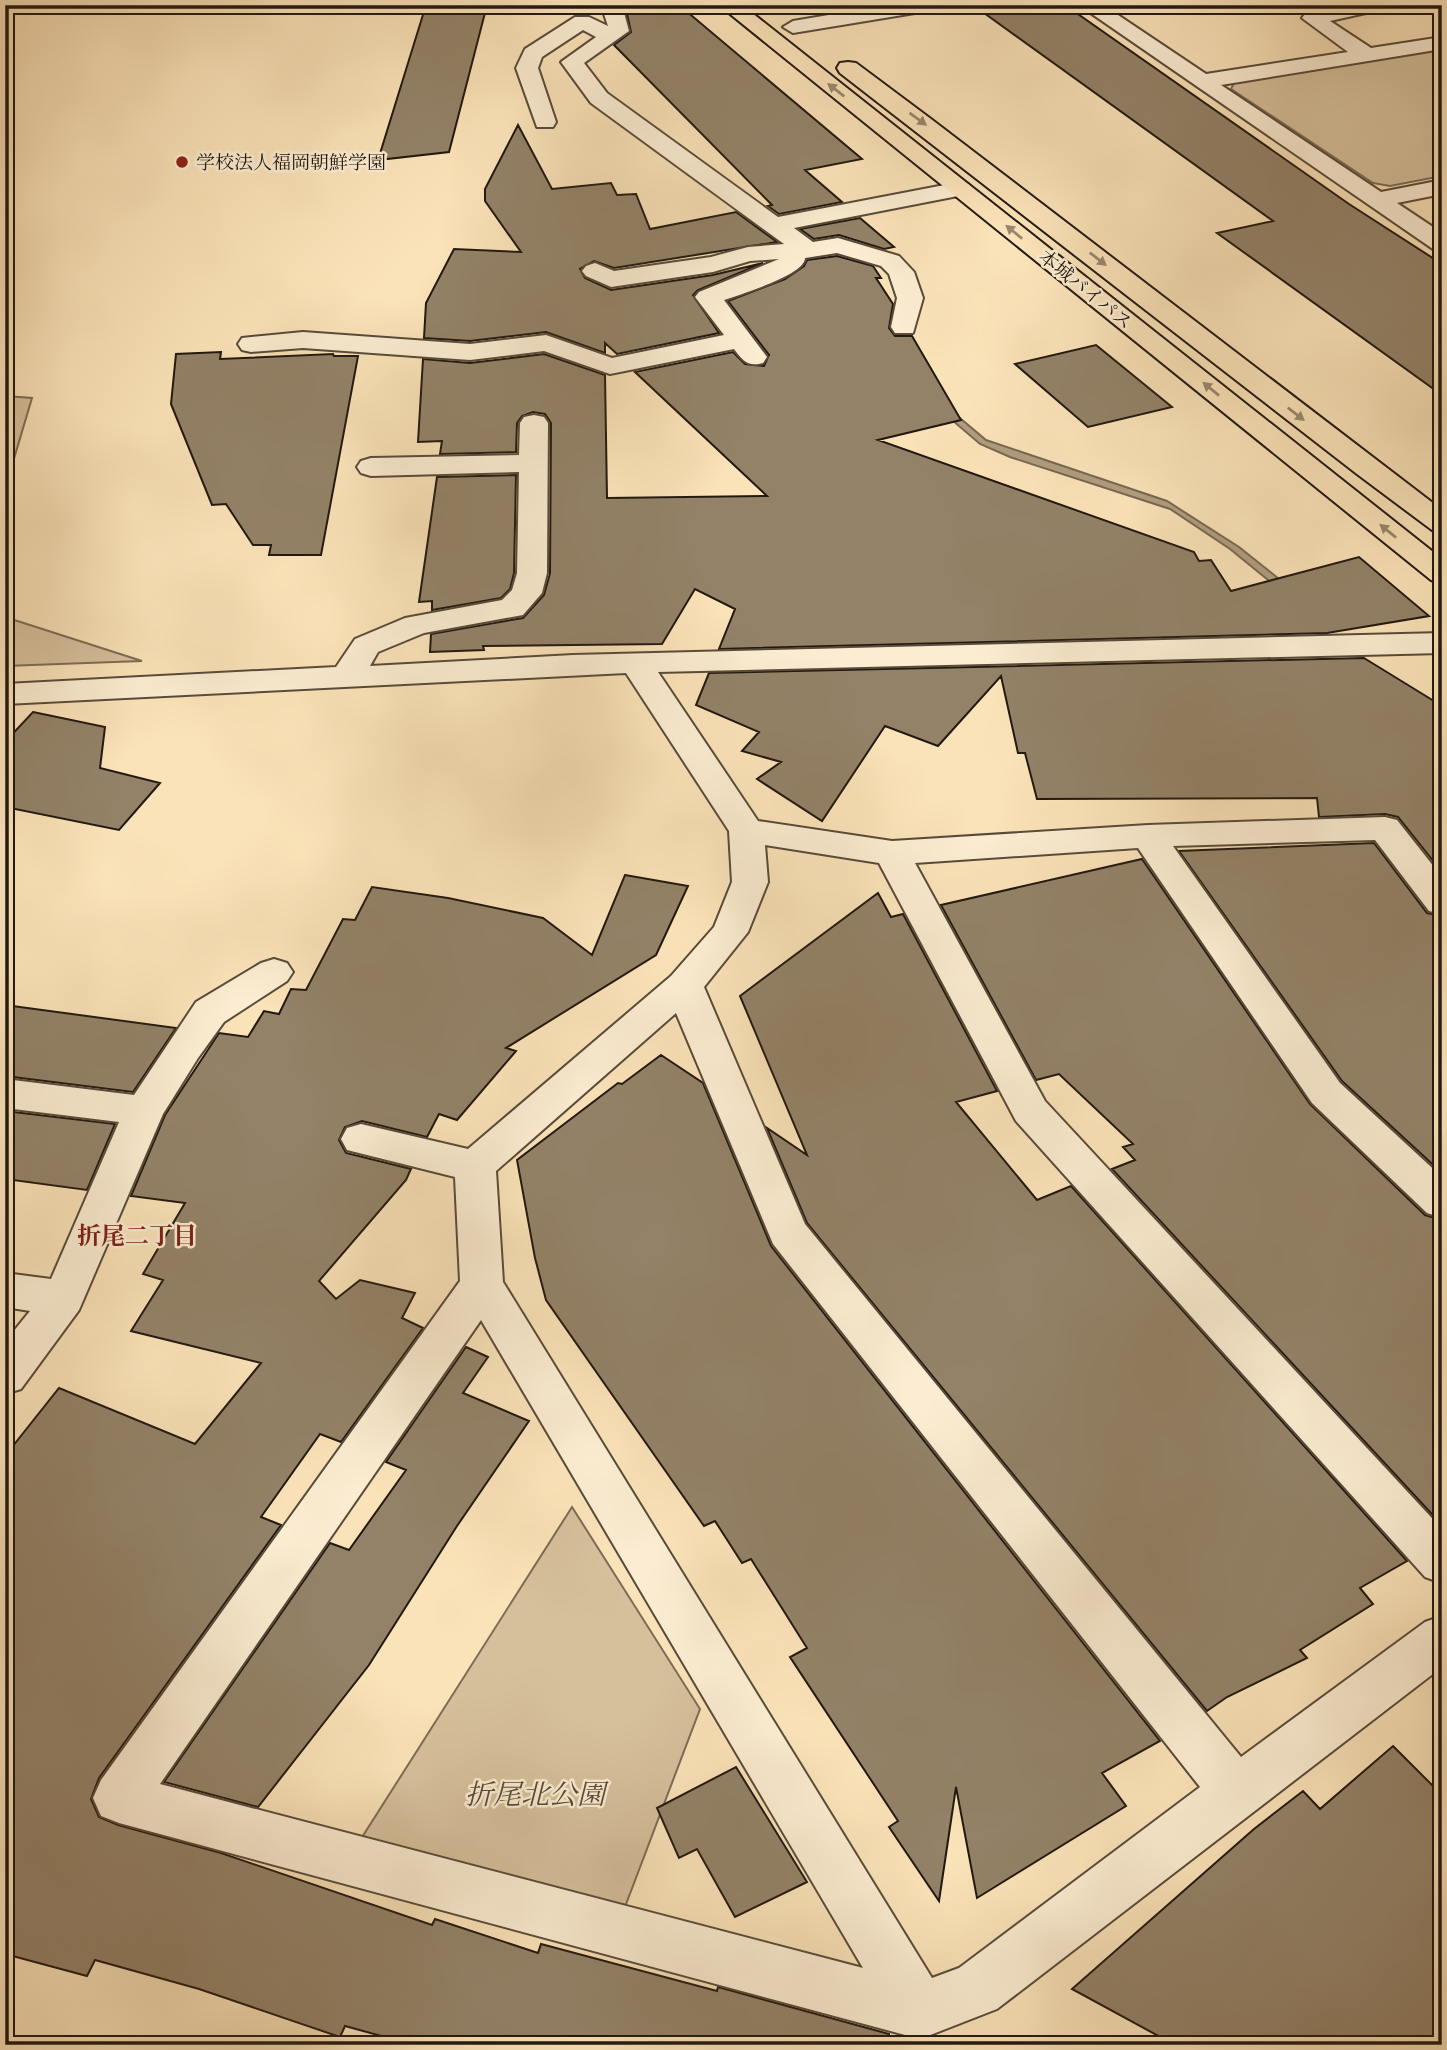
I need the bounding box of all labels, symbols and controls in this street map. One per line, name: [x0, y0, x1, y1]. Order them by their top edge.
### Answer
one-way arrow: [827, 83, 845, 98]
one-way arrow: [909, 112, 927, 126]
place label: 学校法人福岡朝鮮学園: [196, 152, 386, 174]
marker: 学校法人福岡朝鮮学園: [174, 154, 190, 170]
one-way arrow: [1005, 225, 1023, 239]
street label: 本城バイパス: [1034, 245, 1136, 334]
one-way arrow: [1088, 251, 1106, 266]
one-way arrow: [1202, 382, 1219, 397]
one-way arrow: [1287, 407, 1305, 421]
one-way arrow: [1380, 524, 1398, 539]
district label: 折尾二丁目: [77, 1222, 197, 1250]
park label: 折尾北公園: [465, 1778, 609, 1811]

